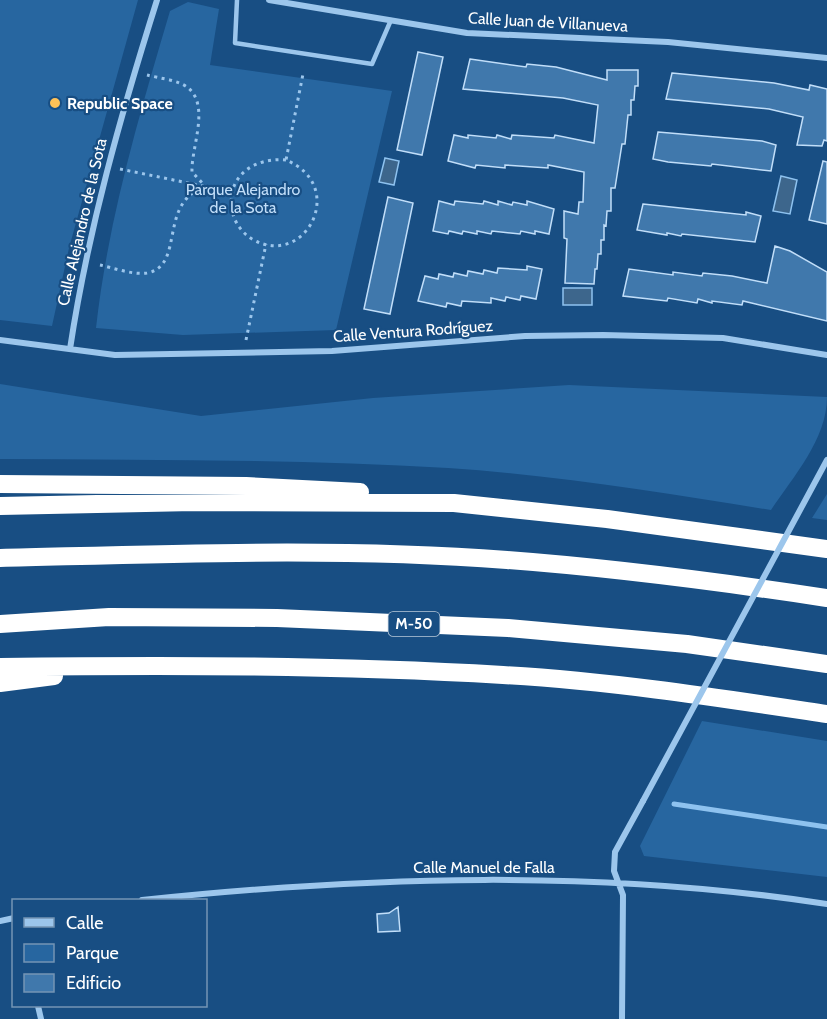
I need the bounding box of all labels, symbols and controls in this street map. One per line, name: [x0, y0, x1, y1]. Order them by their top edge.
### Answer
street label: Calle Juan de Villanueva: [468, 8, 629, 36]
place label: Republic Space: [67, 94, 173, 113]
marker: Republic Space: [48, 96, 62, 110]
street label: Calle Alejandro de la Sota: [53, 136, 111, 308]
park label: Parque Alejandro de la Sota: [186, 180, 301, 217]
street label: Calle Ventura Rodríguez: [332, 316, 494, 346]
road number: M-50: [388, 612, 440, 636]
street label: Calle Manuel de Falla: [413, 858, 555, 877]
legend: [12, 899, 207, 1007]
text: Calle: [66, 912, 103, 934]
text: Parque: [66, 942, 119, 964]
text: Edificio: [66, 972, 121, 994]

